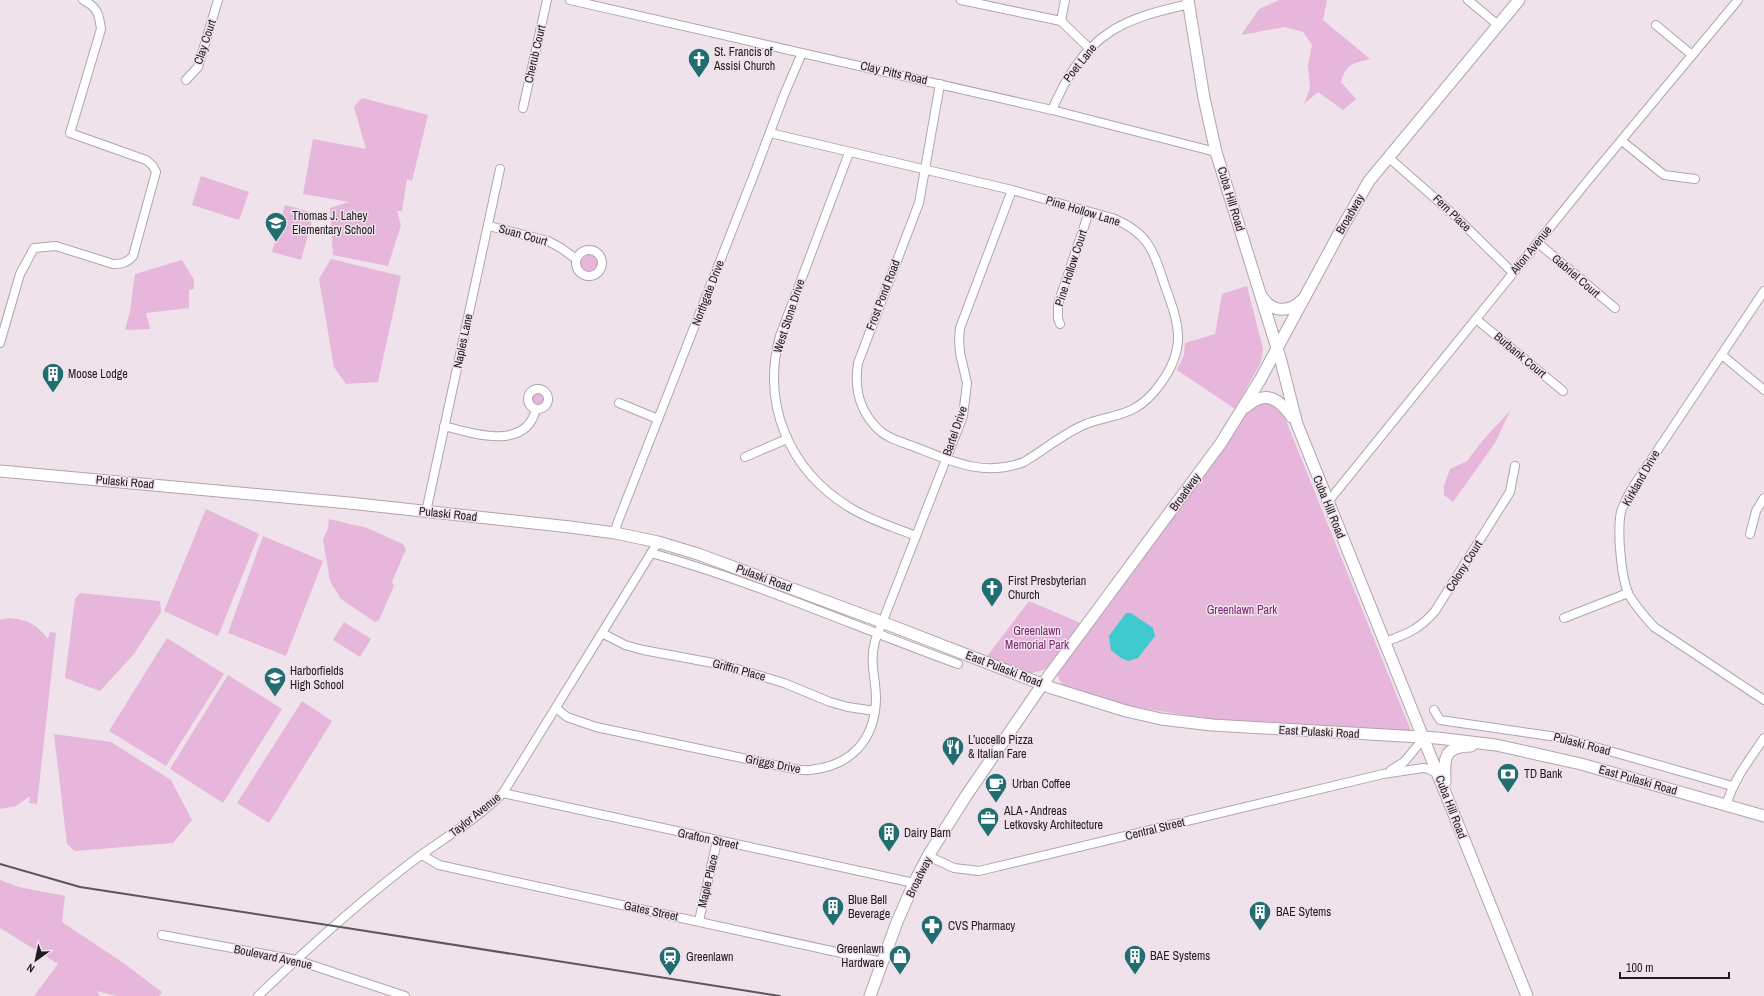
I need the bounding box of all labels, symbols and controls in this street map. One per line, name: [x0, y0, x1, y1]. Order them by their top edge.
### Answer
street label: Clay Court: [190, 17, 220, 67]
street label: Cherub Court: [521, 23, 549, 85]
street label: Poet Lane: [1060, 41, 1100, 85]
place label: St. Francis of Assisi Church: [713, 44, 775, 74]
church icon: St. Francis of Assisi Church: [686, 46, 712, 79]
street label: Clay Pitts Road: [859, 58, 929, 88]
street label: Cuba Hill Road: [1214, 165, 1248, 233]
street label: Broadway: [1332, 191, 1368, 237]
street label: Fern Place: [1429, 191, 1475, 235]
street label: Pine Hollow Lane: [1044, 192, 1122, 230]
place label: Thomas J. Lahey Elementary School: [292, 208, 375, 238]
school or university icon: Thomas J. Lahey Elementary School: [263, 210, 289, 243]
street label: Suan Court: [497, 220, 549, 250]
street label: Alton Avenue: [1506, 222, 1555, 278]
street label: Pine Hollow Court: [1051, 228, 1091, 308]
street label: Gabriel Court: [1548, 251, 1604, 302]
street label: Frost Pond Road: [862, 257, 904, 333]
street label: Northgate Drive: [688, 258, 728, 328]
street label: West Stone Drive: [770, 277, 808, 355]
street label: Naples Lane: [449, 312, 477, 370]
street label: Burbank Court: [1491, 328, 1550, 382]
building icon: Moose Lodge: [40, 361, 66, 394]
place label: Moose Lodge: [68, 366, 128, 382]
street label: Bartel Drive: [939, 404, 971, 458]
street label: Kirkland Drive: [1618, 447, 1664, 509]
street label: Broadway: [1166, 470, 1204, 514]
street label: Pulaski Road: [95, 471, 155, 493]
street label: Cuba Hill Road: [1309, 473, 1349, 541]
street label: Pulaski Road: [418, 503, 478, 525]
street label: Colony Court: [1442, 537, 1486, 595]
street label: Pulaski Road: [734, 560, 794, 596]
place label: First Presbyterian Church: [1008, 573, 1086, 603]
church icon: First Presbyterian Church: [979, 575, 1005, 608]
park label: Greenlawn Park: [1207, 602, 1277, 618]
park label: Greenlawn Memorial Park: [1005, 623, 1069, 653]
street label: East Pulaski Road: [963, 647, 1045, 691]
street label: Griffin Place: [711, 655, 767, 685]
place label: Harborfields High School: [290, 663, 344, 693]
school or university icon: Harborfields High School: [262, 665, 288, 698]
street label: East Pulaski Road: [1278, 722, 1360, 742]
street label: Pulaski Road: [1552, 729, 1612, 759]
place label: L’uccello Pizza & Italian Fare: [968, 732, 1034, 762]
restaurant icon: L’uccello Pizza & Italian Fare: [940, 734, 966, 767]
street label: Griggs Drive: [744, 751, 802, 777]
bank icon: TD Bank: [1495, 761, 1521, 794]
street label: East Pulaski Road: [1597, 761, 1679, 799]
place label: TD Bank: [1524, 766, 1562, 782]
cafe icon: Urban Coffee: [983, 771, 1009, 804]
street label: Cuba Hill Road: [1432, 773, 1470, 841]
place label: Urban Coffee: [1012, 776, 1070, 792]
street label: Taylor Avenue: [446, 789, 504, 841]
place label: ALA - Andreas Letkovsky Architecture: [1003, 803, 1103, 833]
office icon: ALA - Andreas Letkovsky Architecture: [975, 805, 1001, 838]
street label: Central Street: [1124, 814, 1187, 844]
building icon: Dairy Barn: [876, 820, 902, 853]
street label: Grafton Street: [676, 825, 740, 853]
place label: Dairy Barn: [904, 825, 951, 841]
street label: Maple Place: [694, 853, 722, 909]
street label: Broadway: [902, 854, 936, 900]
place label: Blue Bell Beverage: [848, 892, 890, 922]
building icon: Blue Bell Beverage: [820, 894, 846, 927]
street label: Gates Street: [622, 897, 680, 925]
building icon: BAE Sytems: [1247, 899, 1273, 932]
place label: BAE Sytems: [1276, 904, 1331, 920]
pharmacy icon: CVS Pharmacy: [919, 913, 945, 946]
place label: CVS Pharmacy: [948, 918, 1015, 934]
north arrow: [16, 940, 56, 980]
street label: Boulevard Avenue: [232, 941, 314, 973]
place label: Greenlawn Hardware: [836, 941, 884, 971]
shop icon: Greenlawn Hardware: [887, 943, 913, 976]
building icon: BAE Systems: [1122, 943, 1148, 976]
station icon: Greenlawn: [657, 944, 683, 977]
place label: BAE Systems: [1150, 948, 1210, 964]
place label: Greenlawn: [686, 949, 734, 965]
scale bar: [1620, 954, 1729, 980]
text: 100 m: [1626, 960, 1653, 976]
text: N: [24, 961, 37, 976]

